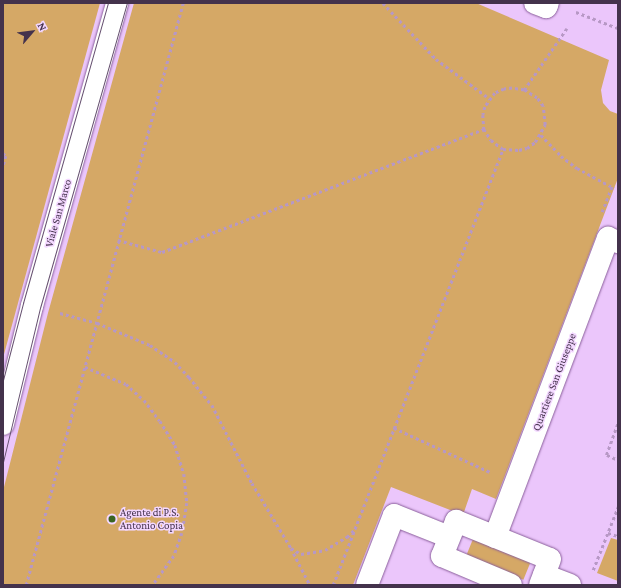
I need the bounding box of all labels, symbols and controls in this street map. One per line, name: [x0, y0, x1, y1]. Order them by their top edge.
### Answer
north arrow: [12, 12, 52, 52]
text: N: [36, 20, 50, 32]
street label: Viale San Marco: [42, 178, 74, 248]
street label: Quartiere San Giuseppe: [529, 331, 579, 433]
place label: Agente di P.S. Antonio Copia: [120, 506, 183, 532]
marker: Agente di P.S. Antonio Copia: [107, 514, 117, 524]

